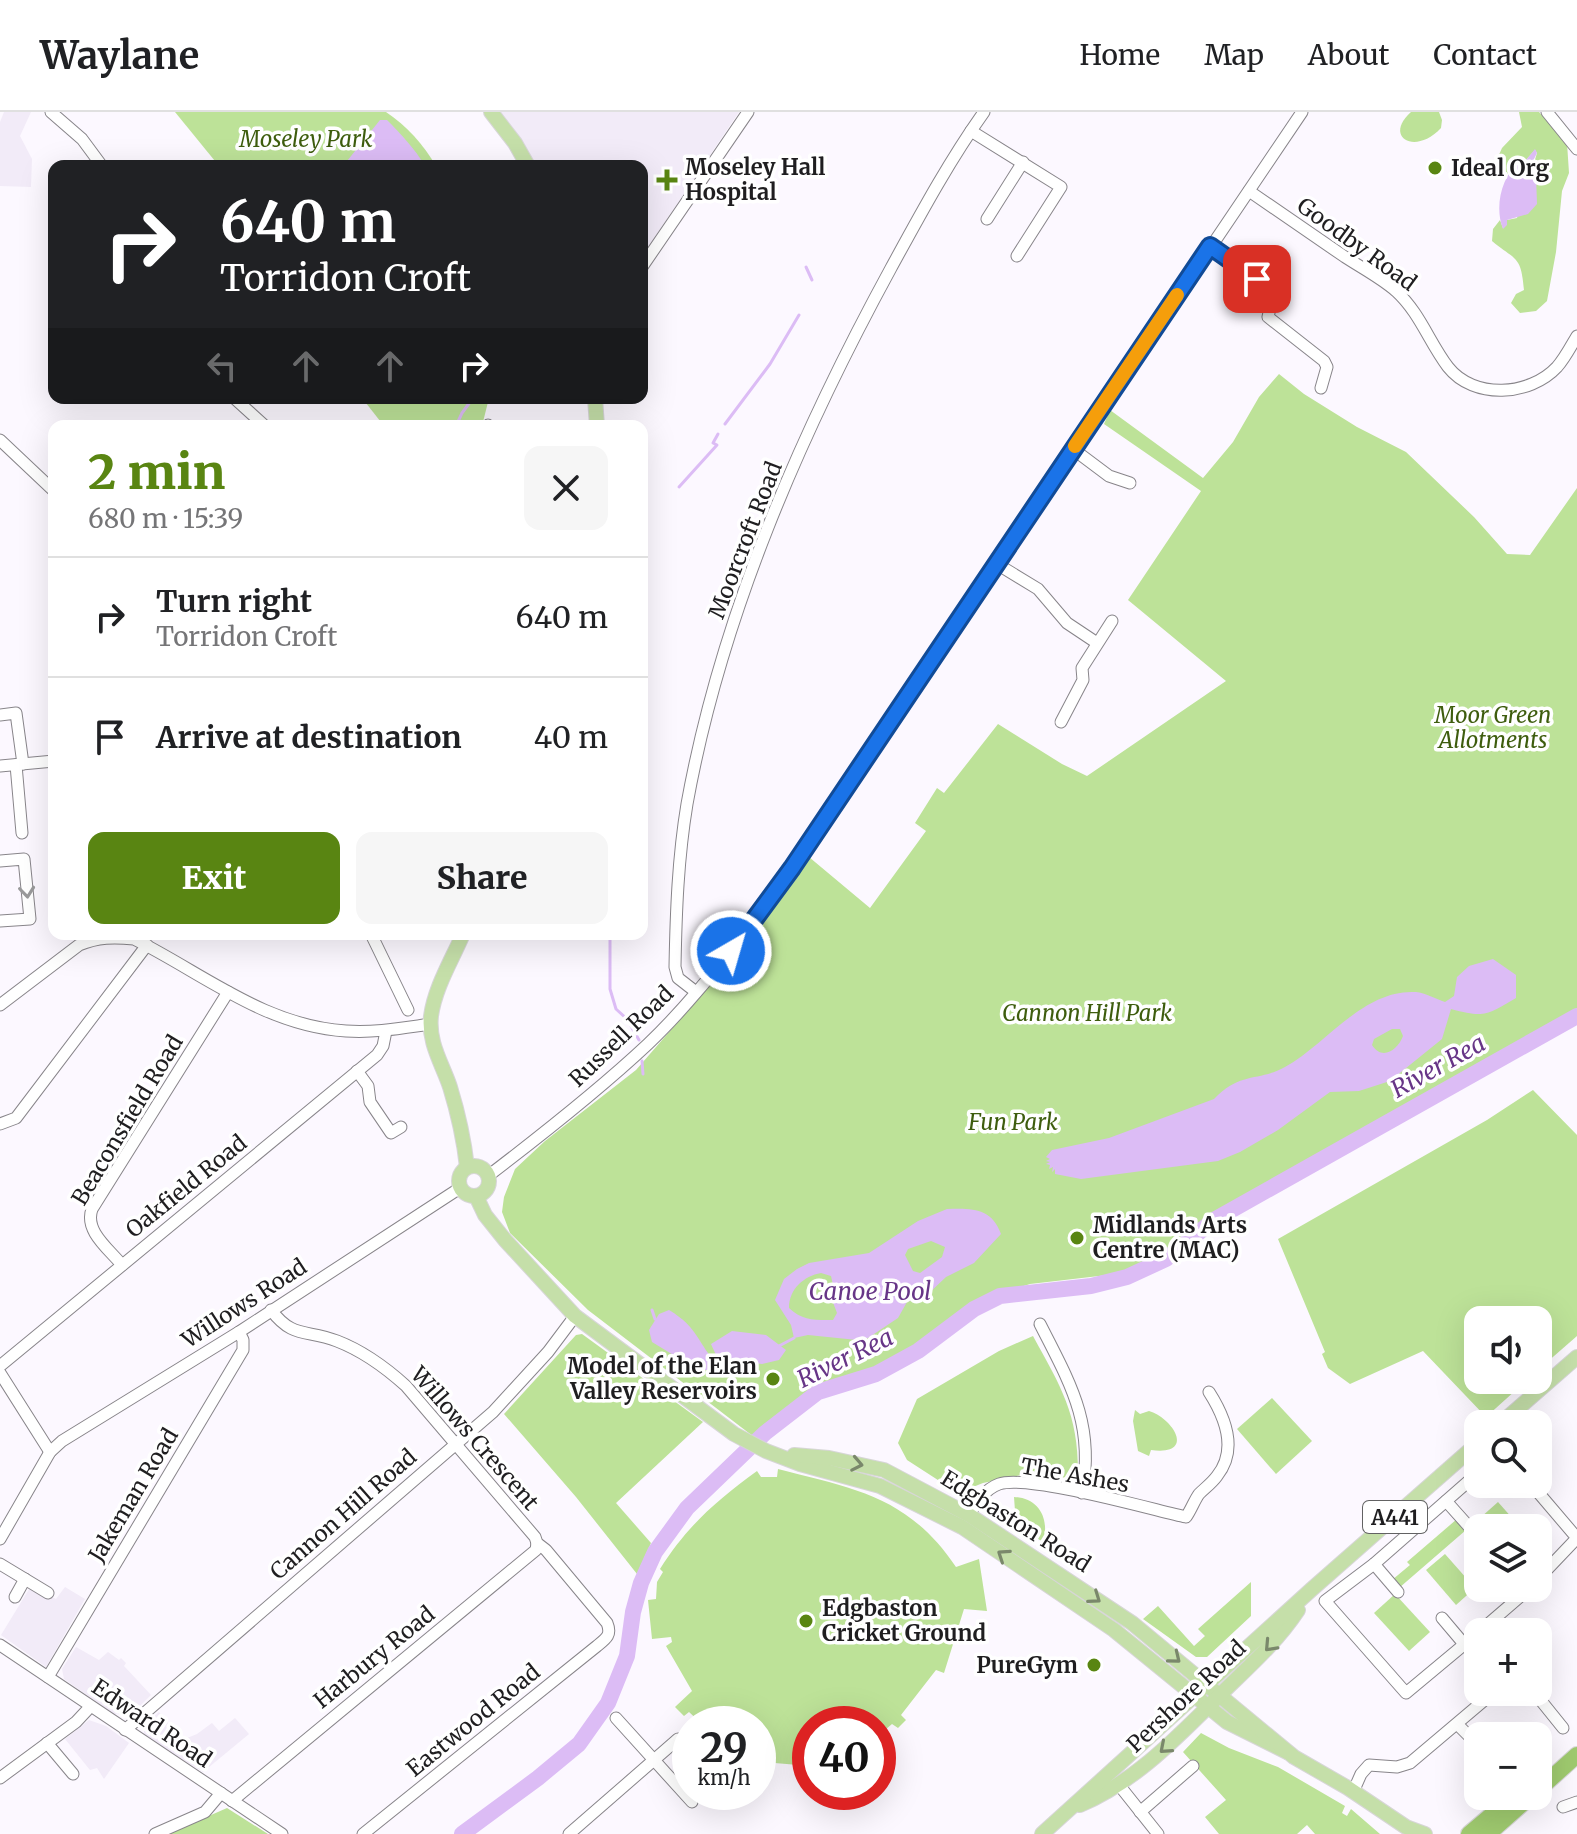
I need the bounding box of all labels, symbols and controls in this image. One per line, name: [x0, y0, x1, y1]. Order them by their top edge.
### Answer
text: Waylane: [40, 32, 199, 79]
text: Home: [1079, 37, 1160, 73]
text: Map: [1204, 37, 1264, 73]
text: About: [1308, 37, 1389, 73]
text: Contact: [1433, 37, 1537, 73]
park label: Moseley Park: [239, 125, 372, 153]
place label: Moseley Hall Hospital: [685, 153, 825, 206]
place label: Ideal Org: [1451, 154, 1549, 182]
marker: Ideal Org: [1426, 159, 1444, 177]
marker: Moseley Hall Hospital: [656, 169, 678, 191]
text: 640 m: [220, 187, 396, 257]
street label: Goodby Road: [1292, 191, 1422, 297]
icon: right: [88, 192, 192, 296]
pin: [1223, 245, 1291, 313]
text: Torridon Croft: [220, 256, 471, 301]
icon: arrive: [1235, 257, 1279, 301]
icon: left: [200, 344, 244, 388]
icon: ahead: [284, 344, 328, 388]
icon: ahead: [368, 344, 412, 388]
icon: right: [452, 344, 496, 388]
text: 2 min: [88, 442, 225, 502]
button: close: [524, 446, 608, 530]
street label: Moorcroft Road: [702, 458, 788, 622]
text: 680 m · 15:39: [88, 502, 243, 535]
text: Turn right: [156, 582, 312, 620]
icon: right: [88, 595, 132, 639]
text: 640 m: [516, 598, 608, 636]
text: Torridon Croft: [156, 620, 337, 653]
park label: Moor Green Allotments: [1434, 701, 1551, 754]
icon: arrive: [88, 715, 132, 759]
text: Arrive at destination: [156, 718, 462, 756]
text: 40 m: [534, 718, 608, 756]
button: Exit: [88, 832, 340, 924]
button: Share: [356, 832, 608, 924]
one-way arrow: [19, 886, 36, 899]
position arrow: [689, 909, 773, 993]
street label: Russell Road: [563, 979, 679, 1093]
park label: Cannon Hill Park: [1002, 999, 1172, 1027]
water label: River Rea: [1385, 1027, 1491, 1105]
street label: Beaconsfield Road: [65, 1030, 189, 1210]
park label: Fun Park: [967, 1108, 1058, 1136]
street label: Oakfield Road: [120, 1129, 252, 1243]
place label: Midlands Arts Centre (MAC): [1093, 1211, 1247, 1264]
marker: Midlands Arts Centre (MAC): [1068, 1229, 1086, 1247]
street label: Willows Road: [175, 1252, 312, 1354]
water label: Canoe Pool: [809, 1276, 931, 1307]
map controls: [1464, 1306, 1552, 1810]
button: sound: [1464, 1306, 1552, 1394]
water label: River Rea: [792, 1321, 898, 1395]
place label: Model of the Elan Valley Reservoirs: [567, 1352, 757, 1405]
street label: Willows Crescent: [404, 1360, 545, 1516]
marker: Model of the Elan Valley Reservoirs: [764, 1370, 782, 1388]
button: search: [1464, 1410, 1552, 1498]
street label: Jakeman Road: [82, 1423, 184, 1568]
street label: Cannon Hill Road: [264, 1443, 422, 1585]
street label: The Ashes: [1019, 1452, 1131, 1498]
one-way arrow: [850, 1455, 863, 1472]
street label: Edgbaston Road: [936, 1464, 1096, 1578]
road number: A441: [1363, 1501, 1427, 1533]
button: layers: [1464, 1514, 1552, 1602]
one-way arrow: [998, 1550, 1012, 1565]
one-way arrow: [1087, 1588, 1101, 1603]
place label: Edgbaston Cricket Ground: [822, 1594, 986, 1647]
street label: Harbury Road: [308, 1600, 440, 1714]
marker: Edgbaston Cricket Ground: [797, 1612, 815, 1630]
button: +: [1464, 1618, 1552, 1706]
street label: Pershore Road: [1121, 1634, 1251, 1758]
one-way arrow: [1265, 1637, 1280, 1651]
one-way arrow: [1166, 1648, 1180, 1663]
place label: PureGym: [976, 1651, 1078, 1679]
marker: PureGym: [1085, 1656, 1103, 1674]
street label: Eastwood Road: [401, 1658, 545, 1782]
street label: Edward Road: [87, 1673, 217, 1773]
speed limit sign: 40: [792, 1706, 896, 1810]
button: −: [1464, 1722, 1552, 1810]
text: 29: [700, 1723, 748, 1773]
one-way arrow: [1160, 1738, 1175, 1752]
text: km/h: [698, 1765, 750, 1790]

